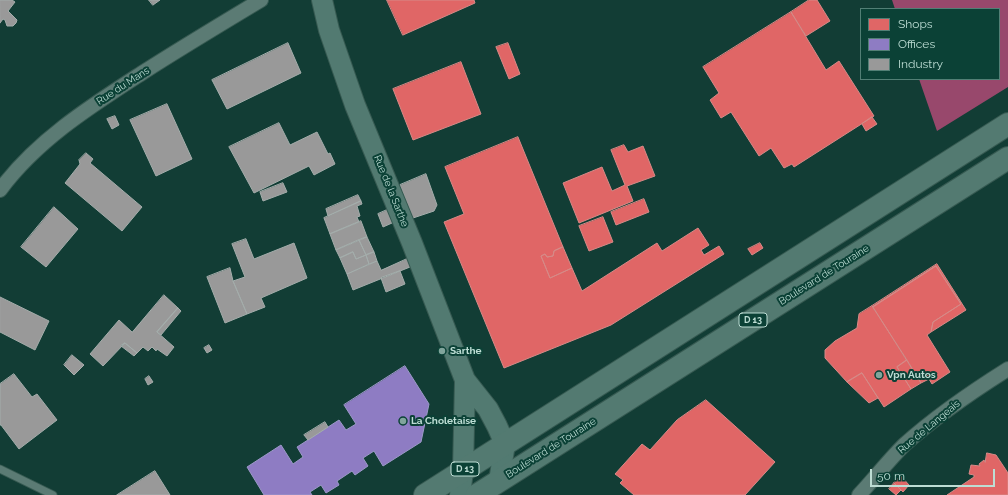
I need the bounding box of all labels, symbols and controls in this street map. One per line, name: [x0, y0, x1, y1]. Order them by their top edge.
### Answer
legend: [860, 8, 1000, 80]
text: Shops: [898, 17, 933, 31]
text: Offices: [898, 37, 935, 51]
text: Industry: [898, 57, 943, 71]
street label: Rue du Mans: [94, 65, 152, 107]
street label: Rue de la Sarthe: [371, 153, 411, 229]
street label: Boulevard de Touraine: [777, 242, 871, 308]
road number: D 13: [739, 313, 767, 327]
place label: Sarthe: [450, 345, 482, 357]
marker: Sarthe: [437, 346, 447, 356]
place label: Vpn Autos: [887, 369, 936, 381]
marker: Vpn Autos: [874, 370, 884, 380]
street label: Rue de Langeais: [896, 398, 962, 456]
place label: La Choletaise: [411, 415, 476, 427]
street label: Boulevard de Touraine: [504, 415, 598, 481]
marker: La Choletaise: [398, 416, 408, 426]
scale bar: [872, 461, 997, 487]
road number: D 13: [451, 462, 479, 476]
text: 50 m: [877, 469, 905, 483]

